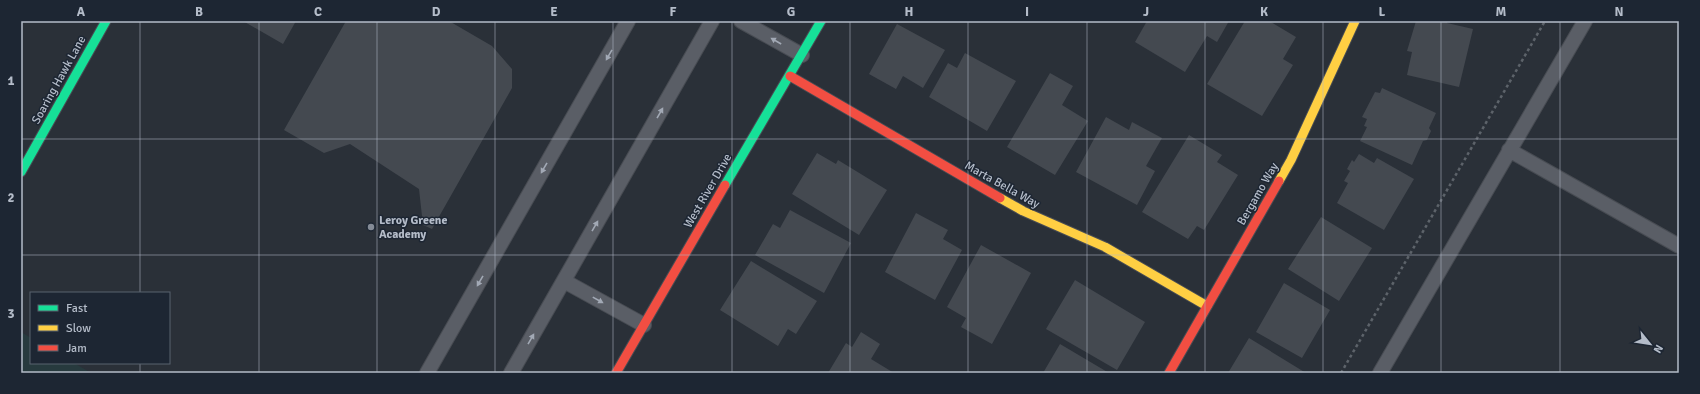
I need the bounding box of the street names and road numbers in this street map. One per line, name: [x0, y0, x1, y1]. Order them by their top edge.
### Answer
street label: Soaring Hawk Lane: [29, 33, 89, 127]
street label: West River Drive: [681, 151, 735, 231]
street label: Marta Bella Way: [962, 158, 1043, 212]
street label: Bergamo Way: [1234, 160, 1282, 228]

